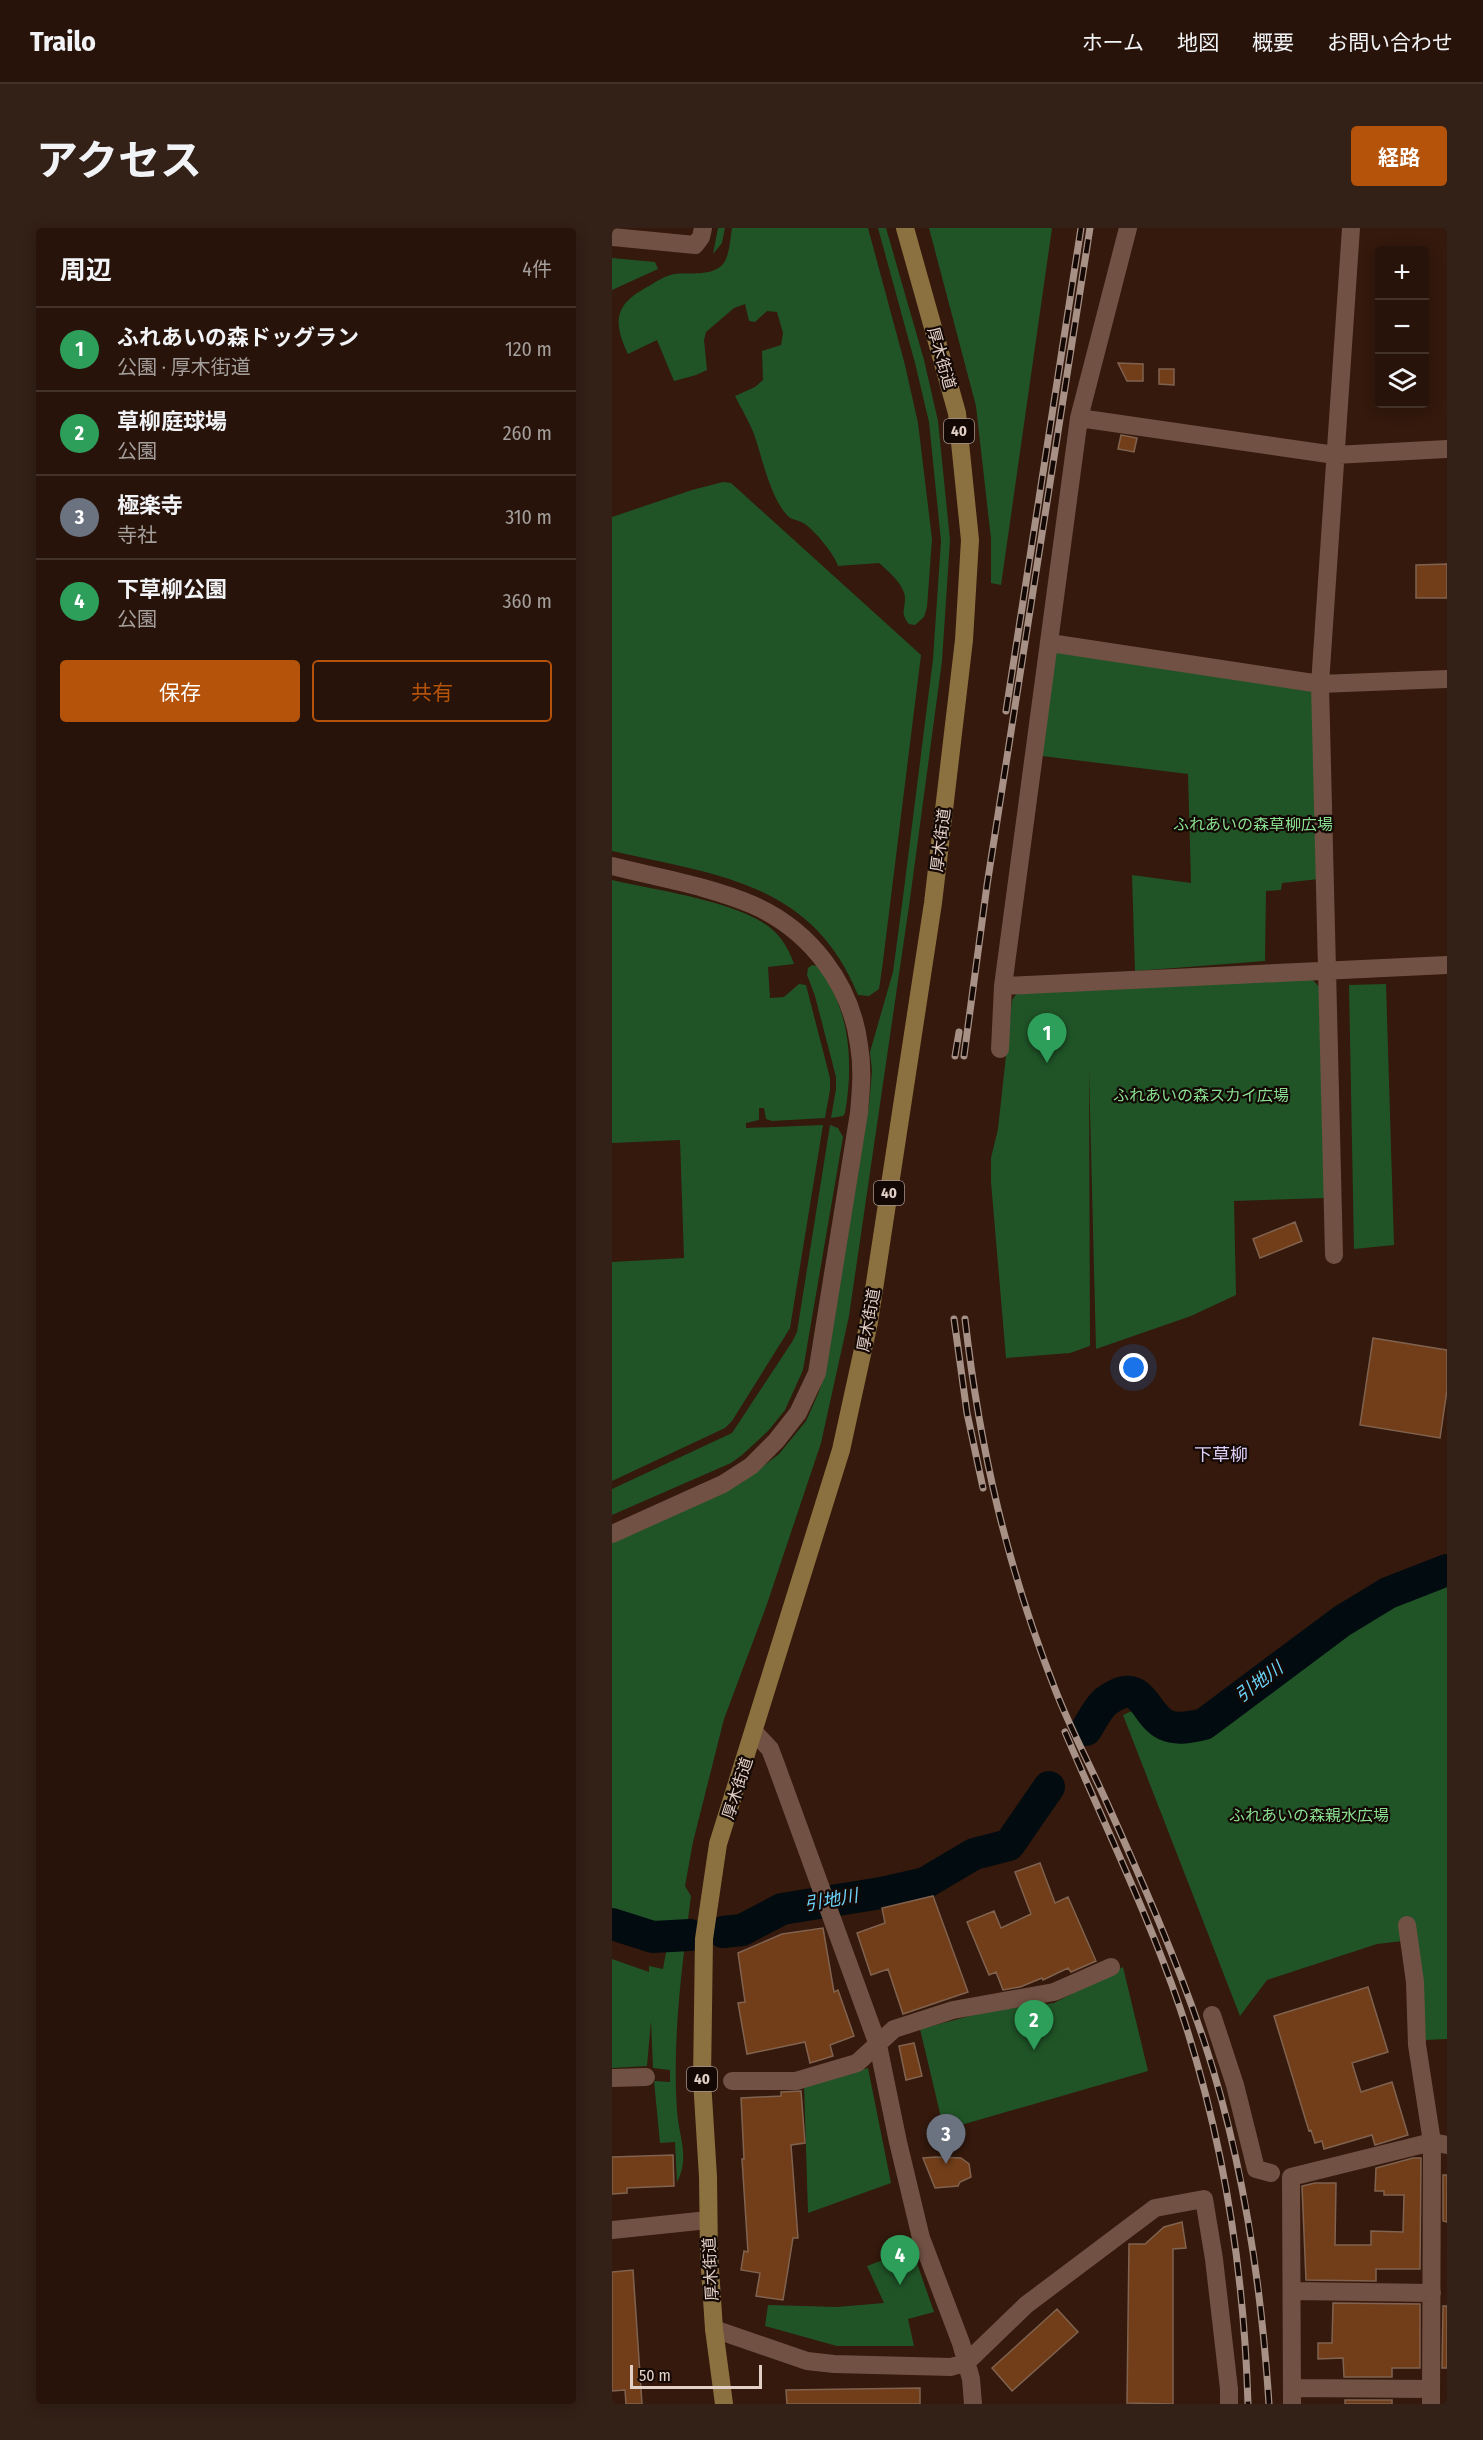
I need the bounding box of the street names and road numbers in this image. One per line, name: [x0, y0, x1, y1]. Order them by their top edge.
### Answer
street label: 厚木街道: [924, 325, 959, 392]
road number: 40: [944, 419, 974, 443]
street label: 厚木街道: [927, 807, 954, 873]
road number: 40: [874, 1181, 904, 1205]
street label: 厚木街道: [854, 1287, 883, 1353]
street label: 厚木街道: [719, 1755, 756, 1822]
road number: 40: [687, 2067, 717, 2091]
street label: 厚木街道: [699, 2237, 722, 2301]

